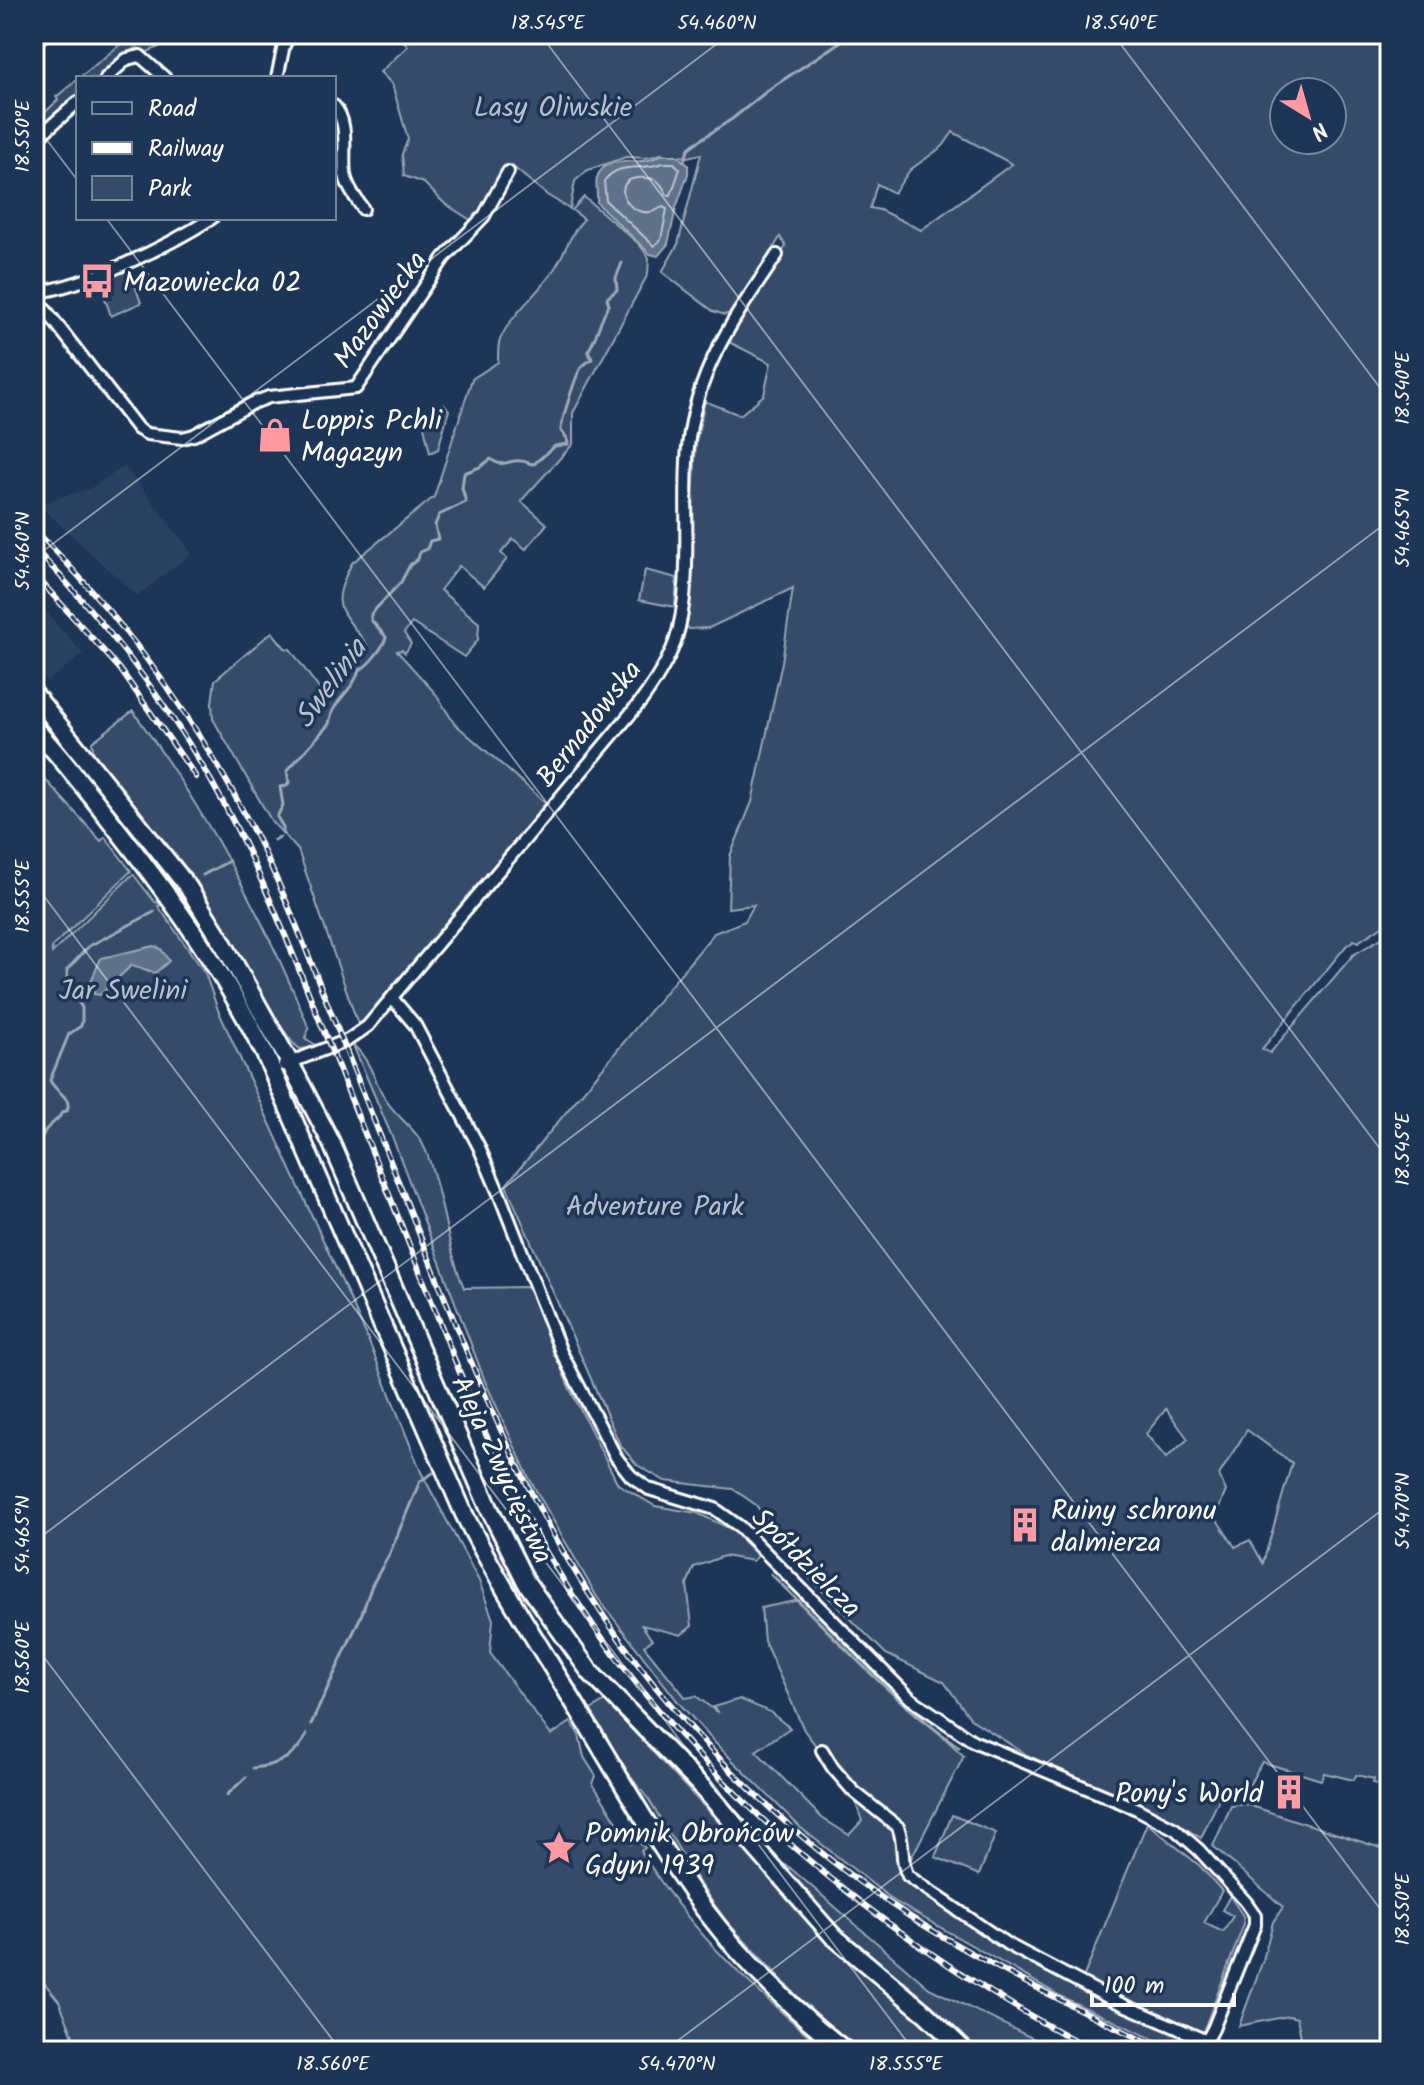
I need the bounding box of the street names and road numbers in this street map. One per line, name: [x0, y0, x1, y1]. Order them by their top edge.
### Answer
street label: Mazowiecka: [323, 242, 440, 379]
street label: Bernadowska: [526, 651, 654, 798]
street label: Aleja Zwycięstwa: [437, 1368, 564, 1572]
street label: Spółdzielcza: [739, 1498, 871, 1630]

